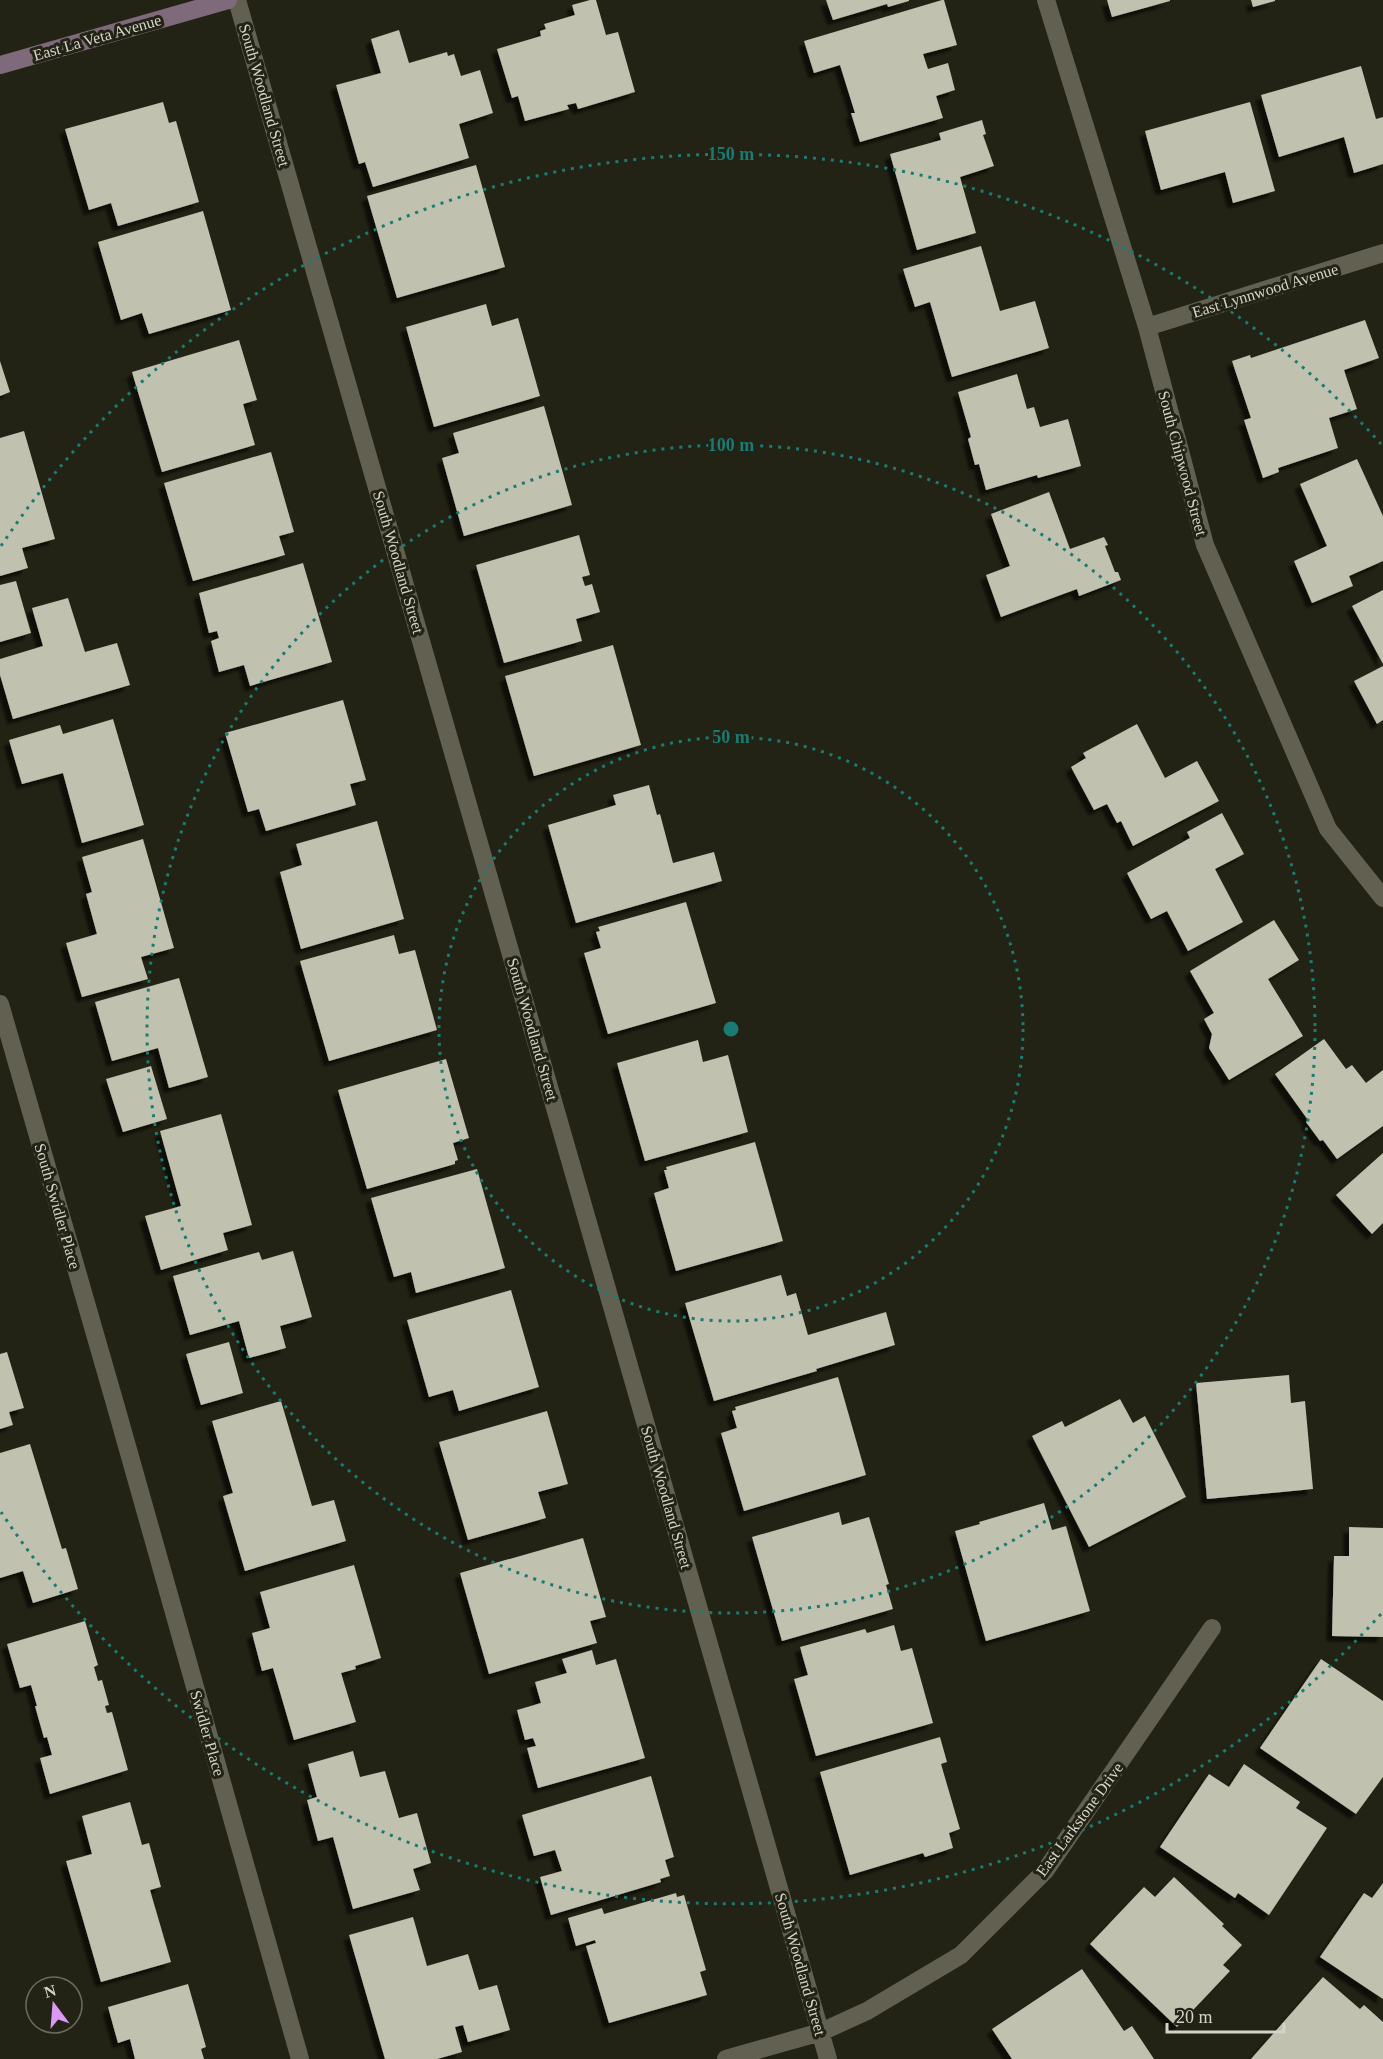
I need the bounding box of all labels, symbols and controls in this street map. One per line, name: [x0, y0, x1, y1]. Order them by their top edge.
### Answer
street label: East La Veta Avenue: [31, 11, 163, 64]
street label: South Woodland Street: [236, 22, 293, 169]
text: 150 m: [708, 144, 754, 164]
street label: East Lynnwood Avenue: [1190, 260, 1340, 322]
street label: South Chipwood Street: [1154, 389, 1210, 538]
text: 100 m: [708, 435, 754, 455]
street label: South Woodland Street: [370, 489, 427, 636]
text: 50 m: [712, 727, 750, 747]
street label: South Woodland Street: [504, 956, 561, 1103]
centre of rings: [721, 1019, 741, 1039]
street label: South Swidler Place: [31, 1141, 84, 1271]
street label: South Woodland Street: [638, 1424, 695, 1571]
street label: Swidler Place: [187, 1688, 228, 1778]
street label: East Larkstone Drive: [1033, 1759, 1126, 1879]
street label: South Woodland Street: [772, 1891, 829, 2038]
north arrow: [24, 1975, 84, 2035]
text: N: [42, 1981, 58, 2001]
scale bar: [1167, 1996, 1284, 2034]
text: 20 m: [1176, 2007, 1213, 2027]

